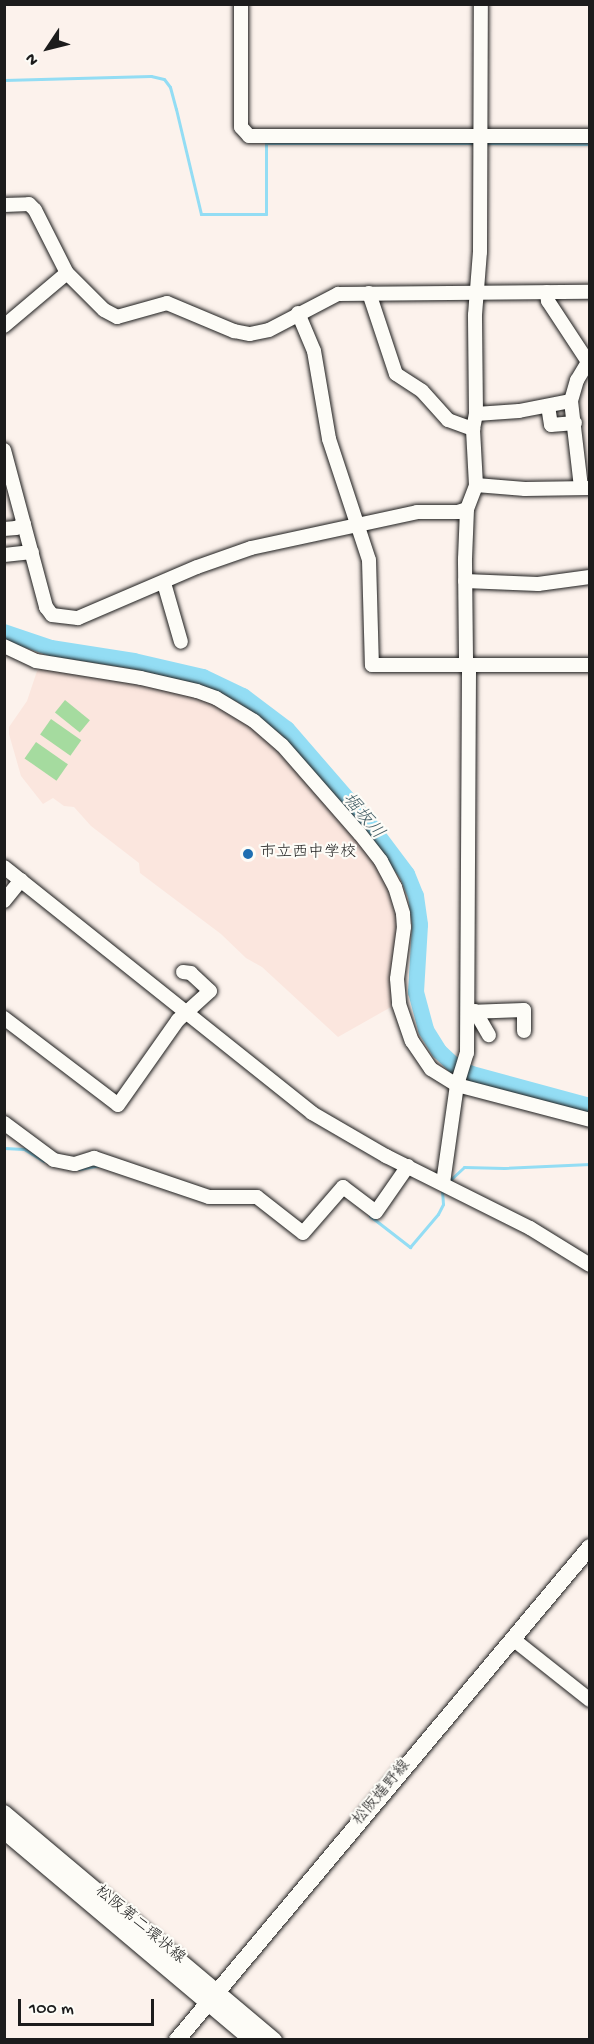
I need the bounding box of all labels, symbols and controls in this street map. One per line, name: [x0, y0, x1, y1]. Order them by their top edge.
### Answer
north arrow: [18, 18, 78, 78]
text: N: [22, 49, 44, 68]
water label: 堀坂川: [336, 789, 388, 845]
place label: 市立西中学校: [260, 844, 356, 864]
marker: 市立西中学校: [241, 847, 255, 861]
street label: 松阪嬉野線: [350, 1757, 416, 1831]
street label: 松阪第二環状線: [90, 1883, 188, 1969]
scale bar: [21, 1987, 158, 2025]
text: 100 m: [29, 1999, 74, 2020]

